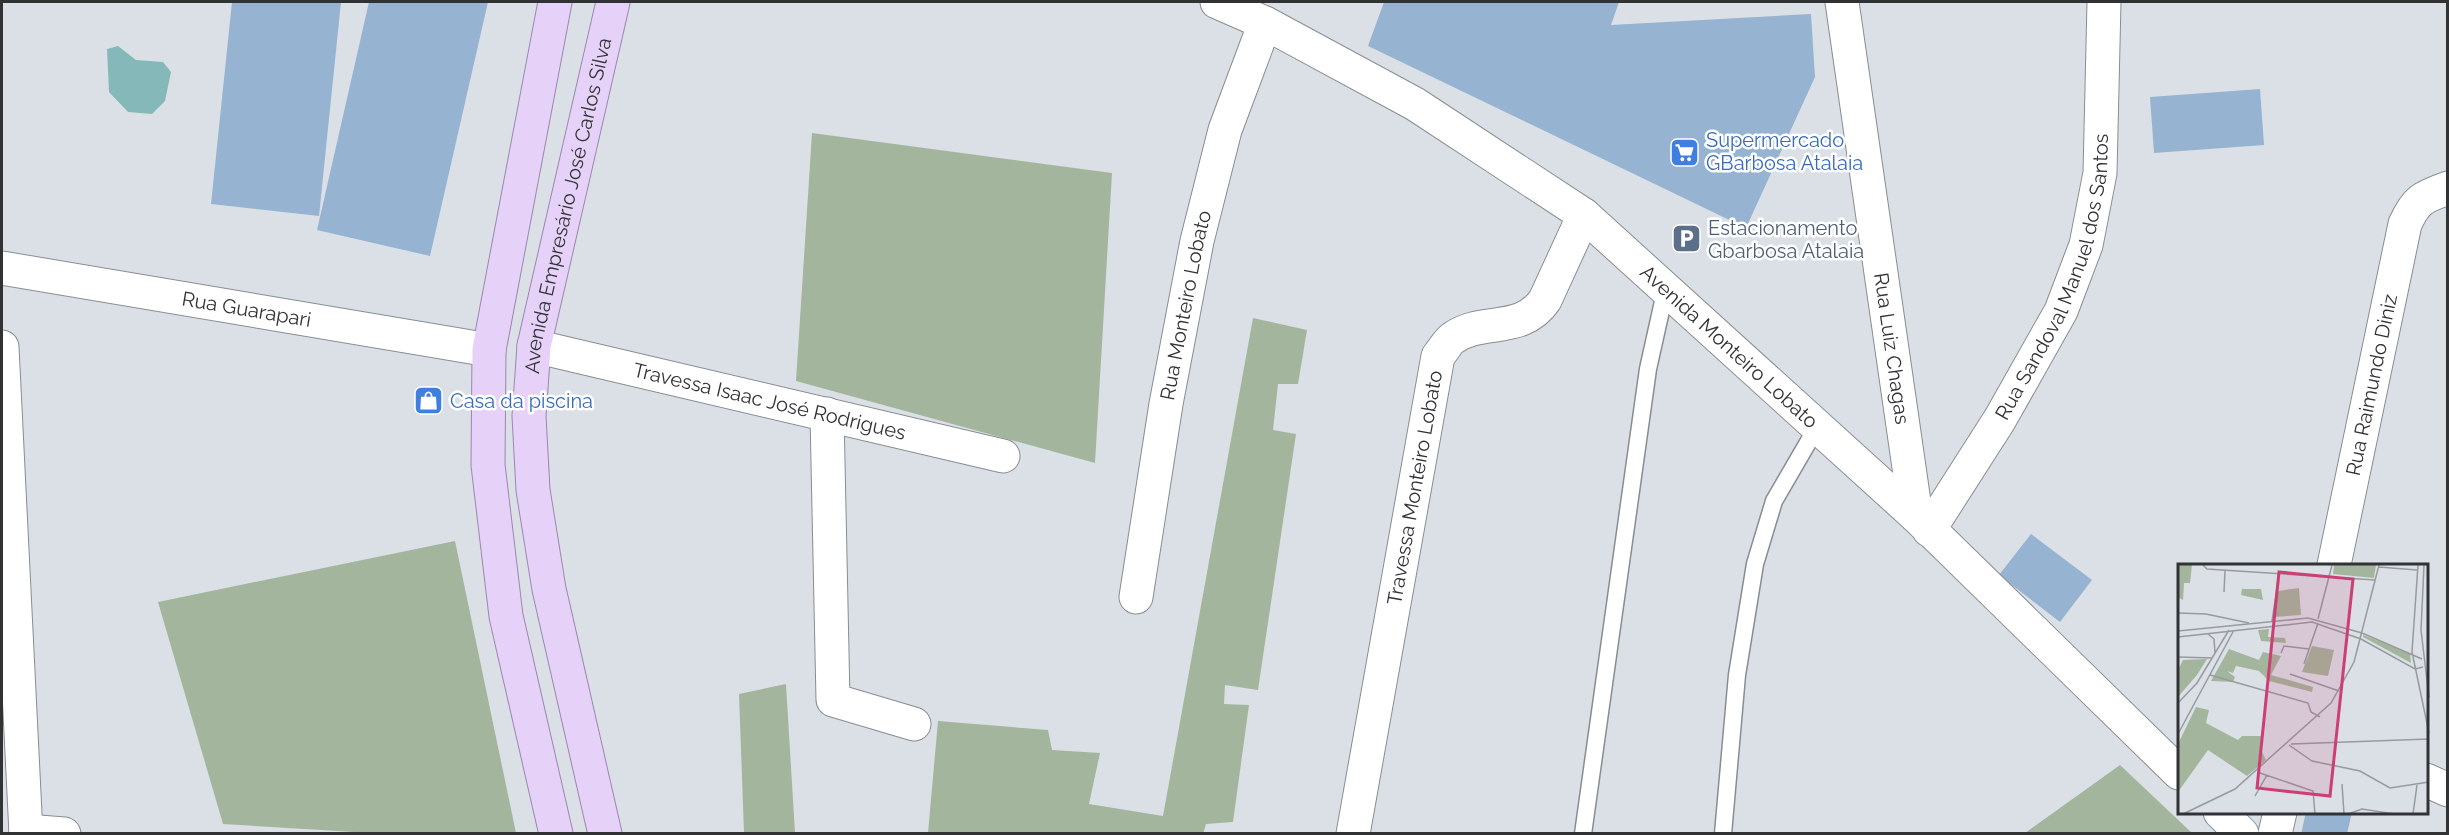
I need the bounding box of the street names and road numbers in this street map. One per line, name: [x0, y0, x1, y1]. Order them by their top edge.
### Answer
street label: Avenida Empresário José Carlos Silva: [520, 35, 616, 375]
street label: Rua Sandoval Manuel dos Santos: [1990, 133, 2113, 424]
street label: Rua Monteiro Lobato: [1155, 208, 1216, 402]
street label: Avenida Monteiro Lobato: [1635, 260, 1823, 433]
street label: Rua Luiz Chagas: [1869, 271, 1915, 426]
street label: Rua Guarapari: [180, 287, 313, 332]
street label: Rua Raimundo Diniz: [2341, 292, 2402, 478]
street label: Travessa Isaac José Rodrigues: [631, 358, 908, 445]
street label: Travessa Monteiro Lobato: [1382, 368, 1447, 606]

